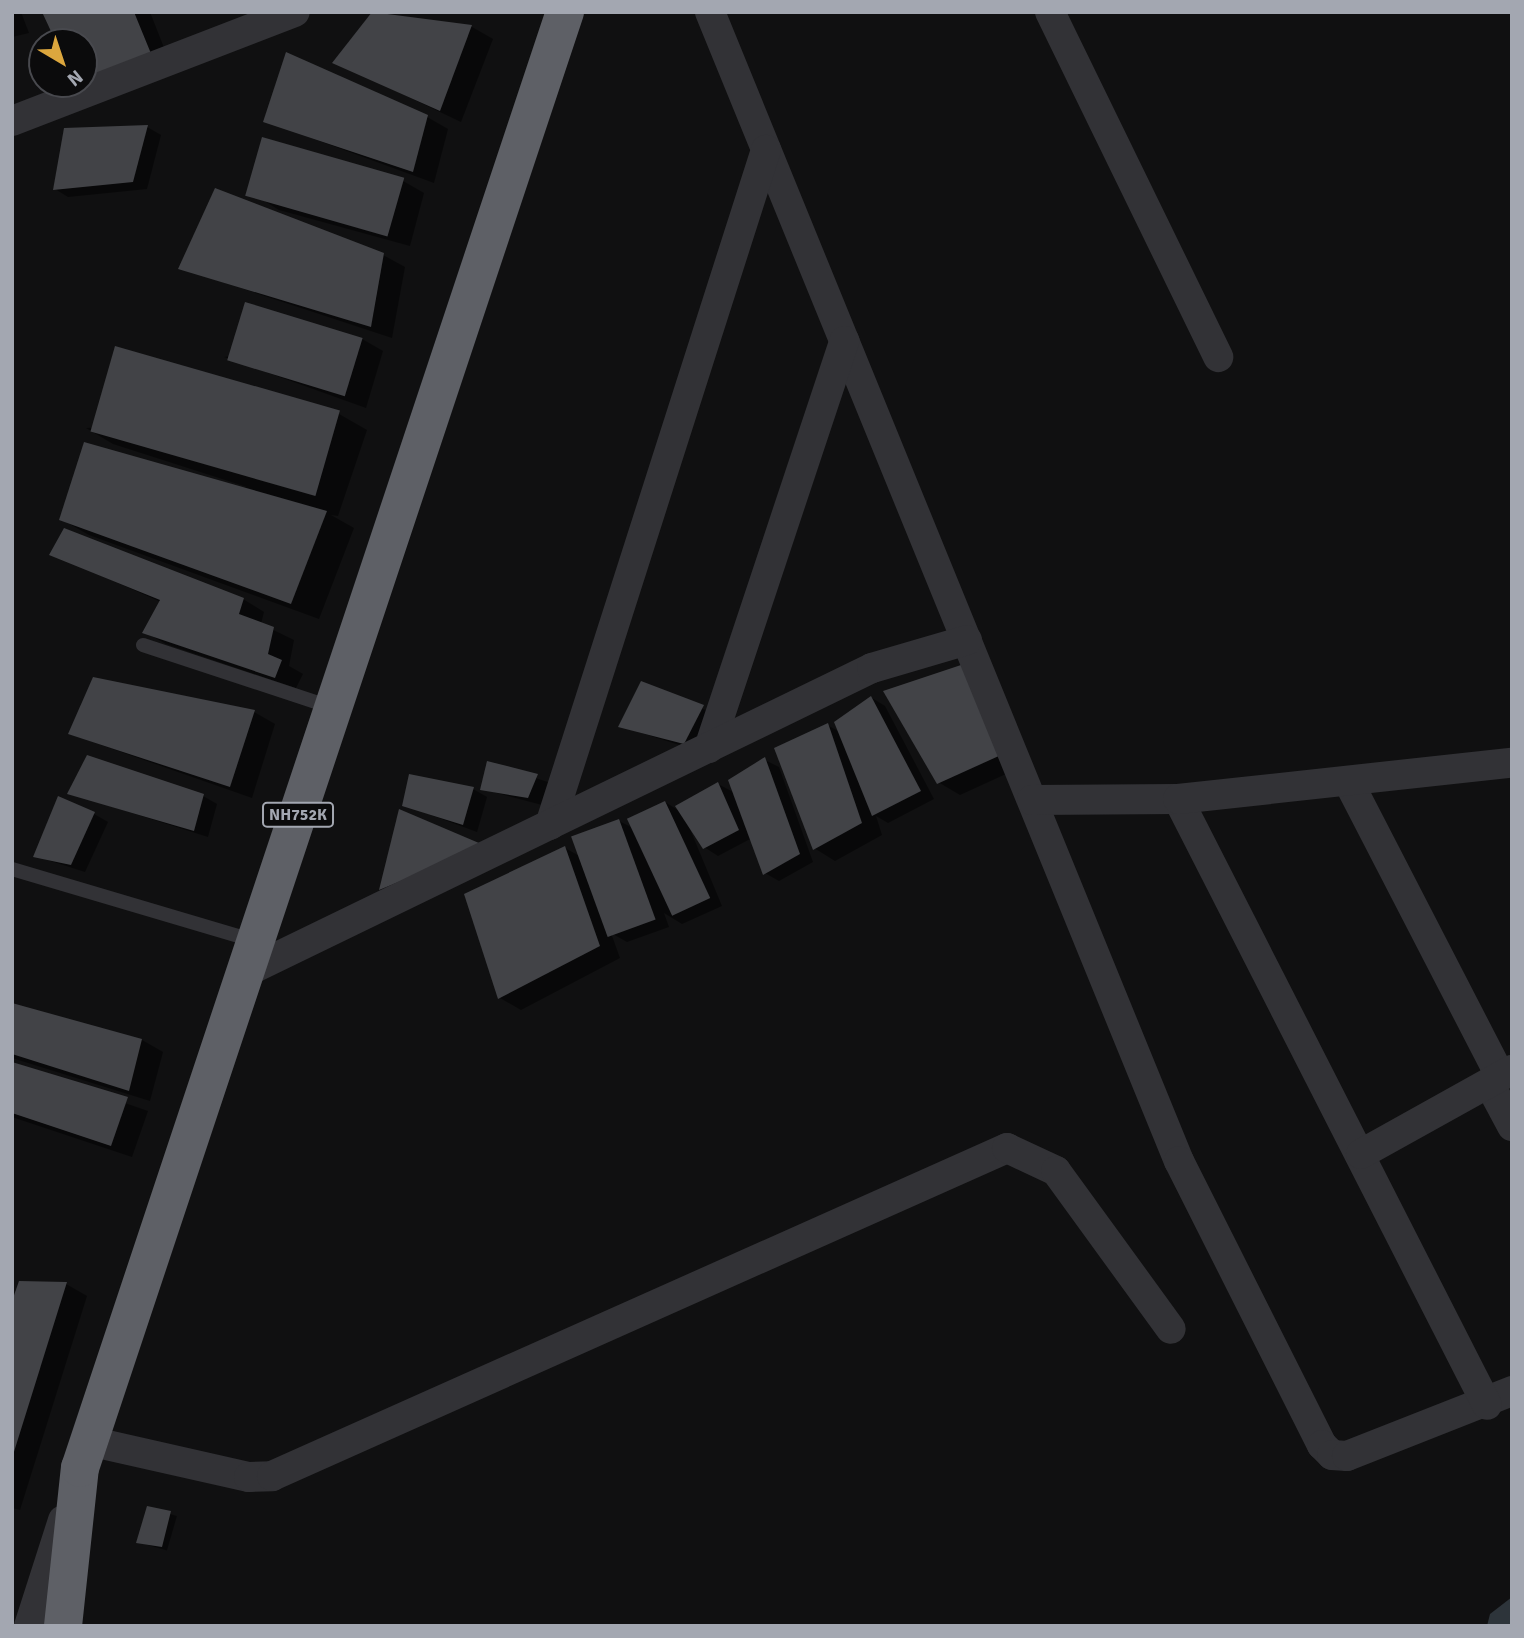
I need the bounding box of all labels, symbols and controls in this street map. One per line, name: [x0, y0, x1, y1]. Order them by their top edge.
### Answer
north arrow: [28, 28, 98, 98]
text: N: [62, 64, 88, 91]
road number: NH752K: [261, 802, 335, 828]

